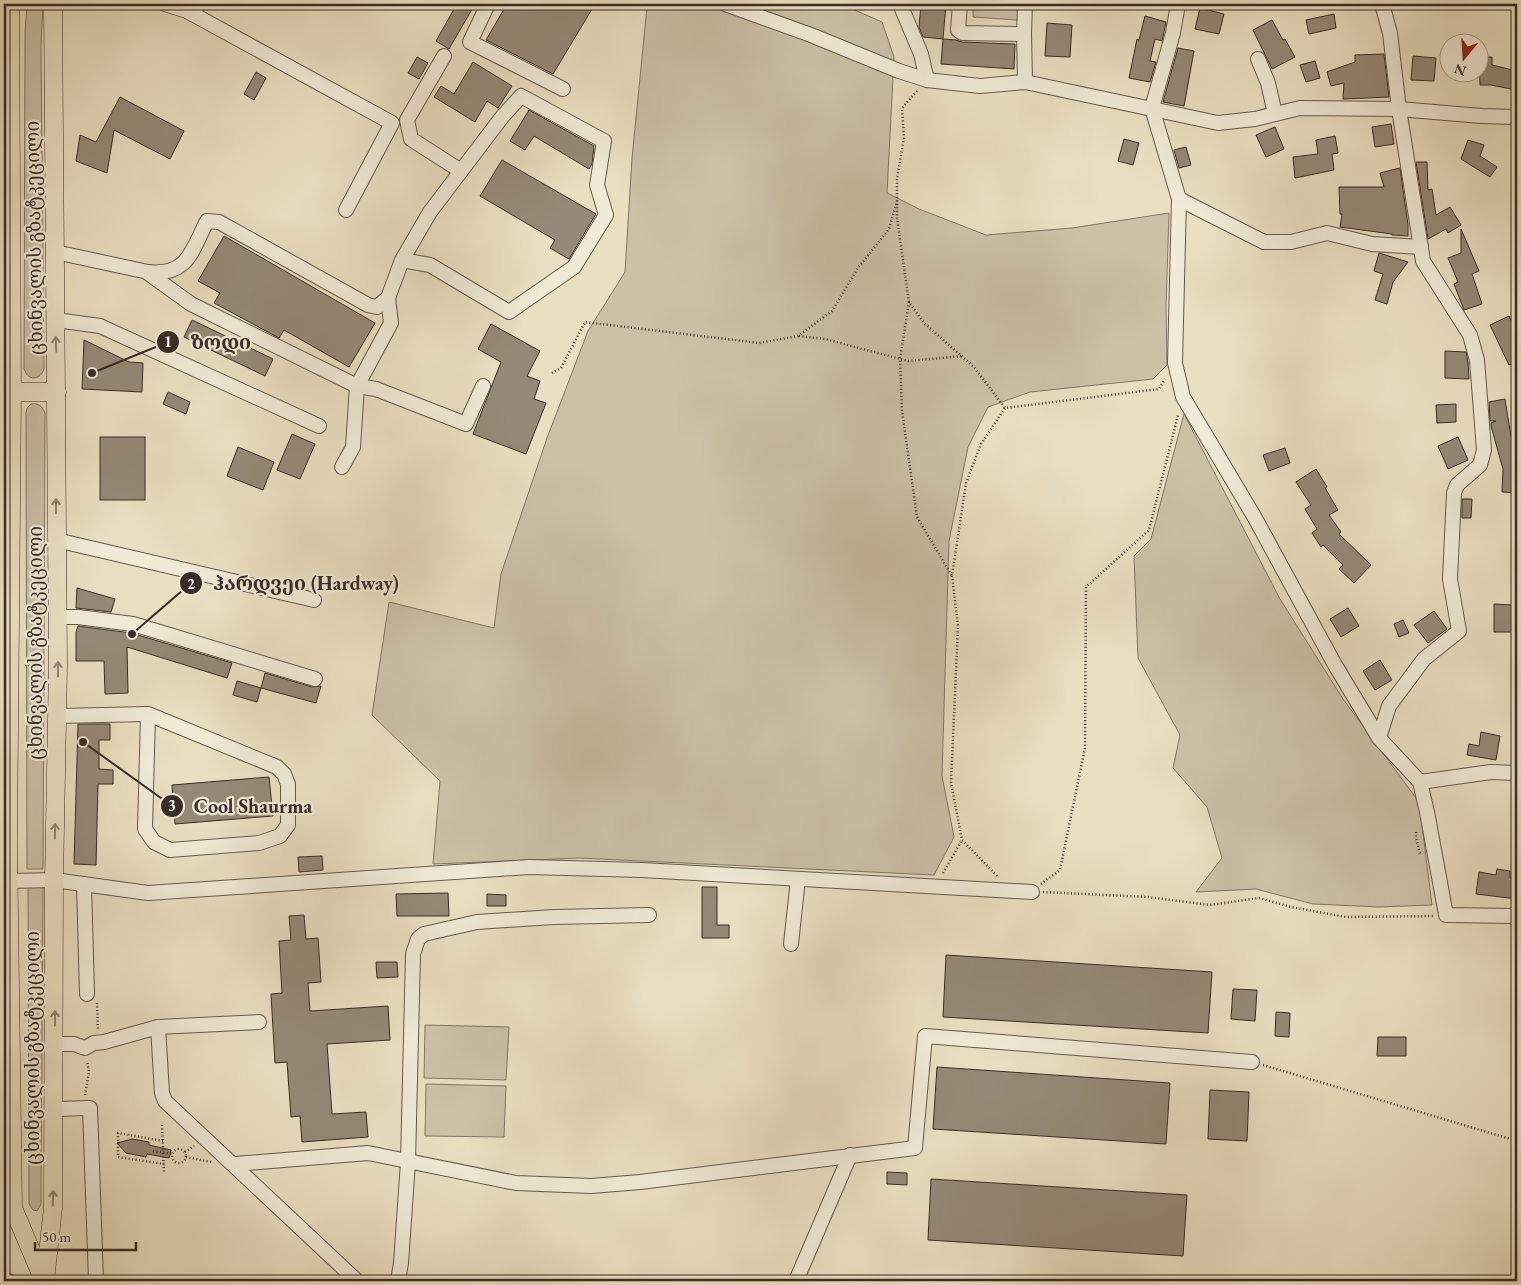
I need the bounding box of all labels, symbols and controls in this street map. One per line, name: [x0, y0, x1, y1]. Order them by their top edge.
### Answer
north arrow: [1438, 32, 1488, 82]
text: N: [1451, 60, 1468, 81]
street label: ცხინვალის გზატკეცილი: [19, 121, 49, 355]
callout: ზოდი: [155, 324, 261, 359]
text: ზოდი: [190, 329, 251, 355]
text: 1: [164, 332, 172, 351]
one-way arrow: [51, 336, 61, 352]
one-way arrow: [51, 499, 61, 515]
street label: ცხინვალის გზატკეცილი: [23, 526, 48, 760]
callout: ჰარდვეი (Hardway): [178, 566, 409, 601]
text: ჰარდვეი (Hardway): [213, 570, 399, 596]
text: 2: [187, 574, 195, 593]
one-way arrow: [53, 661, 63, 678]
callout: Cool Shaurma: [159, 788, 323, 823]
text: Cool Shaurma: [194, 793, 312, 819]
text: 3: [168, 796, 176, 815]
one-way arrow: [50, 824, 60, 840]
street label: ცხინვალის გზატკეცილი: [20, 931, 45, 1165]
one-way arrow: [50, 1010, 60, 1026]
one-way arrow: [48, 1190, 58, 1206]
scale bar: [35, 1220, 136, 1252]
text: 50 m: [42, 1227, 71, 1246]

